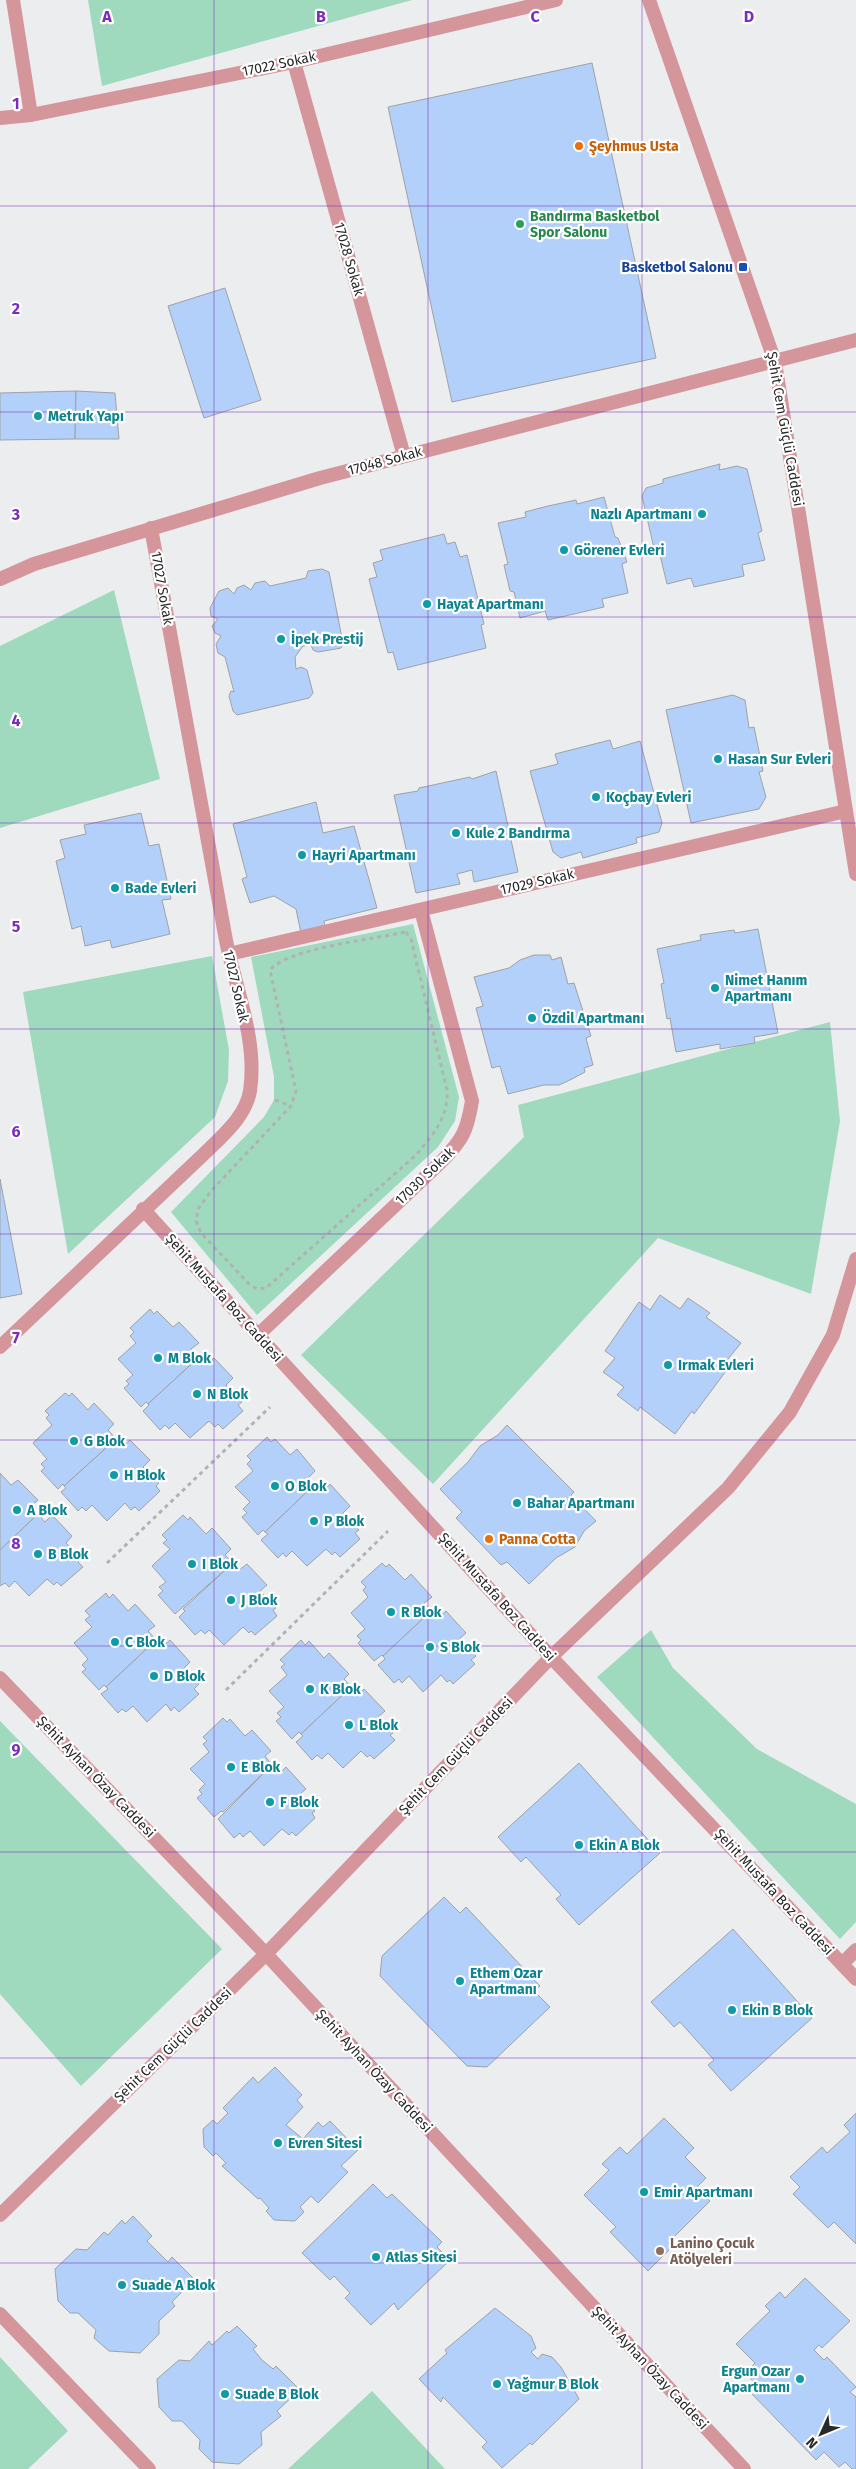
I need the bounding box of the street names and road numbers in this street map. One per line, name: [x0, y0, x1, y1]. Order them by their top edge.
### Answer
street label: 17022 Sokak: [241, 48, 318, 80]
street label: 17028 Sokak: [330, 220, 368, 299]
street label: Şehit Cem Güçlü Caddesi: [763, 350, 807, 508]
street label: 17048 Sokak: [346, 443, 425, 479]
street label: 17027 Sokak: [147, 550, 177, 627]
street label: 17029 Sokak: [498, 865, 576, 899]
street label: 17027 Sokak: [219, 948, 253, 1025]
street label: 17030 Sokak: [392, 1143, 459, 1208]
street label: Şehit Mustafa Boz Caddesi: [162, 1230, 286, 1366]
street label: Şehit Mustafa Boz Caddesi: [435, 1529, 559, 1665]
street label: Şehit Cem Güçlü Caddesi: [395, 1694, 517, 1818]
street label: Şehit Ayhan Özay Caddesi: [33, 1712, 159, 1841]
street label: Şehit Mustafa Boz Caddesi: [711, 1825, 837, 1959]
street label: Şehit Cem Güçlü Caddesi: [111, 1984, 235, 2106]
street label: Şehit Ayhan Özay Caddesi: [312, 2005, 436, 2136]
street label: Şehit Ayhan Özay Caddesi: [588, 2302, 712, 2433]

